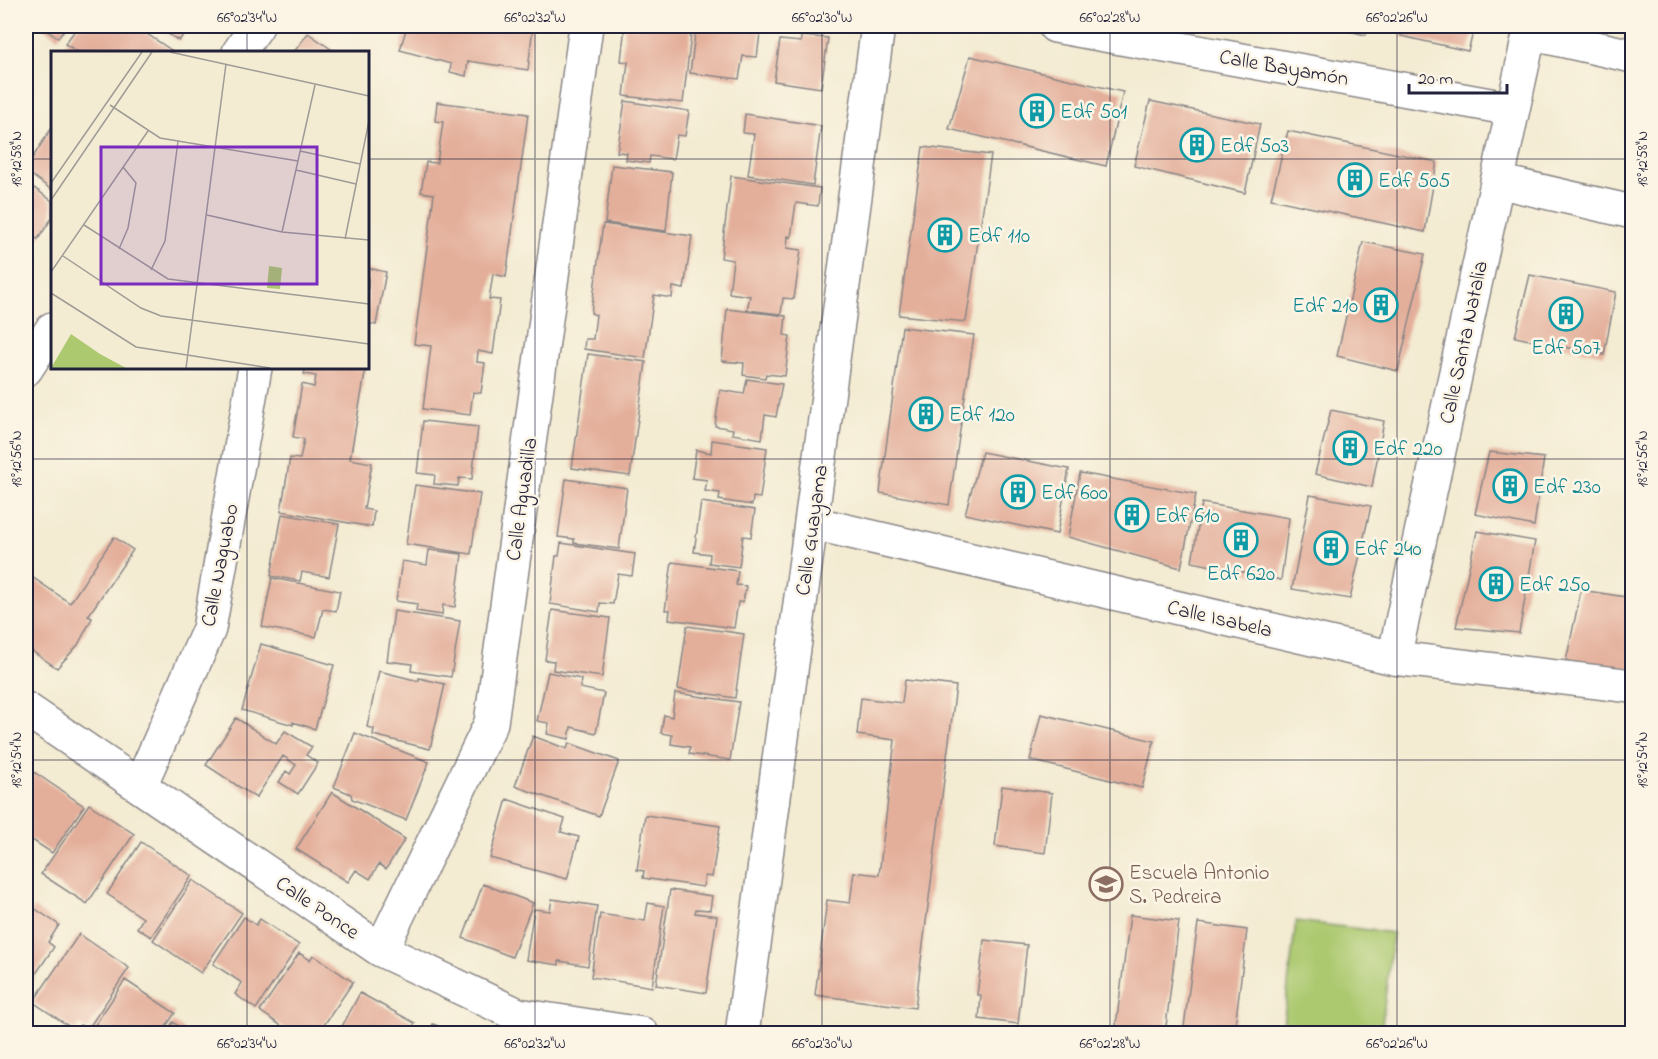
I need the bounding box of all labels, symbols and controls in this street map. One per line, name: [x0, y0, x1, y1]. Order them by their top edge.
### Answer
text: 66°02'34"W: [217, 7, 277, 29]
text: 66°02'32"W: [504, 7, 566, 29]
text: 66°02'30"W: [792, 7, 852, 29]
text: 66°02'28"W: [1080, 7, 1140, 29]
text: 66°02'26"W: [1366, 7, 1428, 29]
street label: Calle Bayamón: [1216, 43, 1351, 97]
inset map: [51, 51, 369, 369]
scale bar: [1409, 57, 1506, 95]
text: 20 m: [1418, 67, 1453, 93]
building icon: Edf 501: [1019, 93, 1055, 129]
place label: Edf 501: [1060, 98, 1128, 128]
building icon: Edf 503: [1179, 127, 1215, 163]
text: 18°12'58"N: [6, 131, 28, 187]
text: 18°12'58"N: [1632, 131, 1654, 187]
place label: Edf 503: [1220, 132, 1289, 162]
building icon: Edf 505: [1337, 162, 1373, 198]
place label: Edf 505: [1378, 167, 1451, 197]
building icon: Edf 110: [927, 217, 963, 253]
place label: Edf 110: [968, 222, 1030, 252]
street label: Calle Santa Natalia: [1433, 258, 1497, 427]
building icon: Edf 210: [1363, 287, 1399, 323]
place label: Edf 210: [1292, 292, 1358, 322]
building icon: Edf 507: [1548, 296, 1584, 332]
place label: Edf 507: [1531, 334, 1601, 364]
building icon: Edf 120: [908, 396, 944, 432]
place label: Edf 120: [949, 401, 1015, 431]
text: 18°12'56"N: [6, 430, 28, 488]
building icon: Edf 220: [1332, 430, 1368, 466]
text: 18°12'56"N: [1632, 430, 1654, 488]
place label: Edf 220: [1373, 435, 1442, 465]
street label: Calle Aguadilla: [499, 436, 548, 563]
street label: Calle Guayama: [789, 463, 839, 598]
building icon: Edf 230: [1492, 468, 1528, 504]
place label: Edf 230: [1533, 473, 1601, 503]
building icon: Edf 600: [1000, 474, 1036, 510]
place label: Edf 600: [1041, 479, 1108, 509]
building icon: Edf 610: [1114, 497, 1150, 533]
street label: Calle Naguabo: [194, 501, 250, 630]
place label: Edf 610: [1155, 502, 1220, 532]
building icon: Edf 620: [1223, 522, 1259, 558]
building icon: Edf 240: [1313, 530, 1349, 566]
place label: Edf 240: [1354, 535, 1422, 565]
place label: Edf 620: [1207, 560, 1275, 590]
building icon: Edf 250: [1478, 566, 1514, 602]
place label: Edf 250: [1519, 571, 1590, 601]
street label: Calle Isabela: [1164, 593, 1275, 647]
text: 18°12'54"N: [6, 732, 28, 788]
text: 18°12'54"N: [1632, 732, 1654, 788]
place label: Escuela Antonio S. Pedreira: [1129, 859, 1270, 913]
school or university icon: Escuela Antonio S. Pedreira: [1088, 866, 1124, 902]
street label: Calle Ponce: [269, 870, 365, 948]
text: 66°02'34"W: [217, 1033, 277, 1055]
text: 66°02'32"W: [504, 1033, 566, 1055]
text: 66°02'30"W: [792, 1033, 852, 1055]
text: 66°02'28"W: [1080, 1033, 1140, 1055]
text: 66°02'26"W: [1366, 1033, 1428, 1055]

